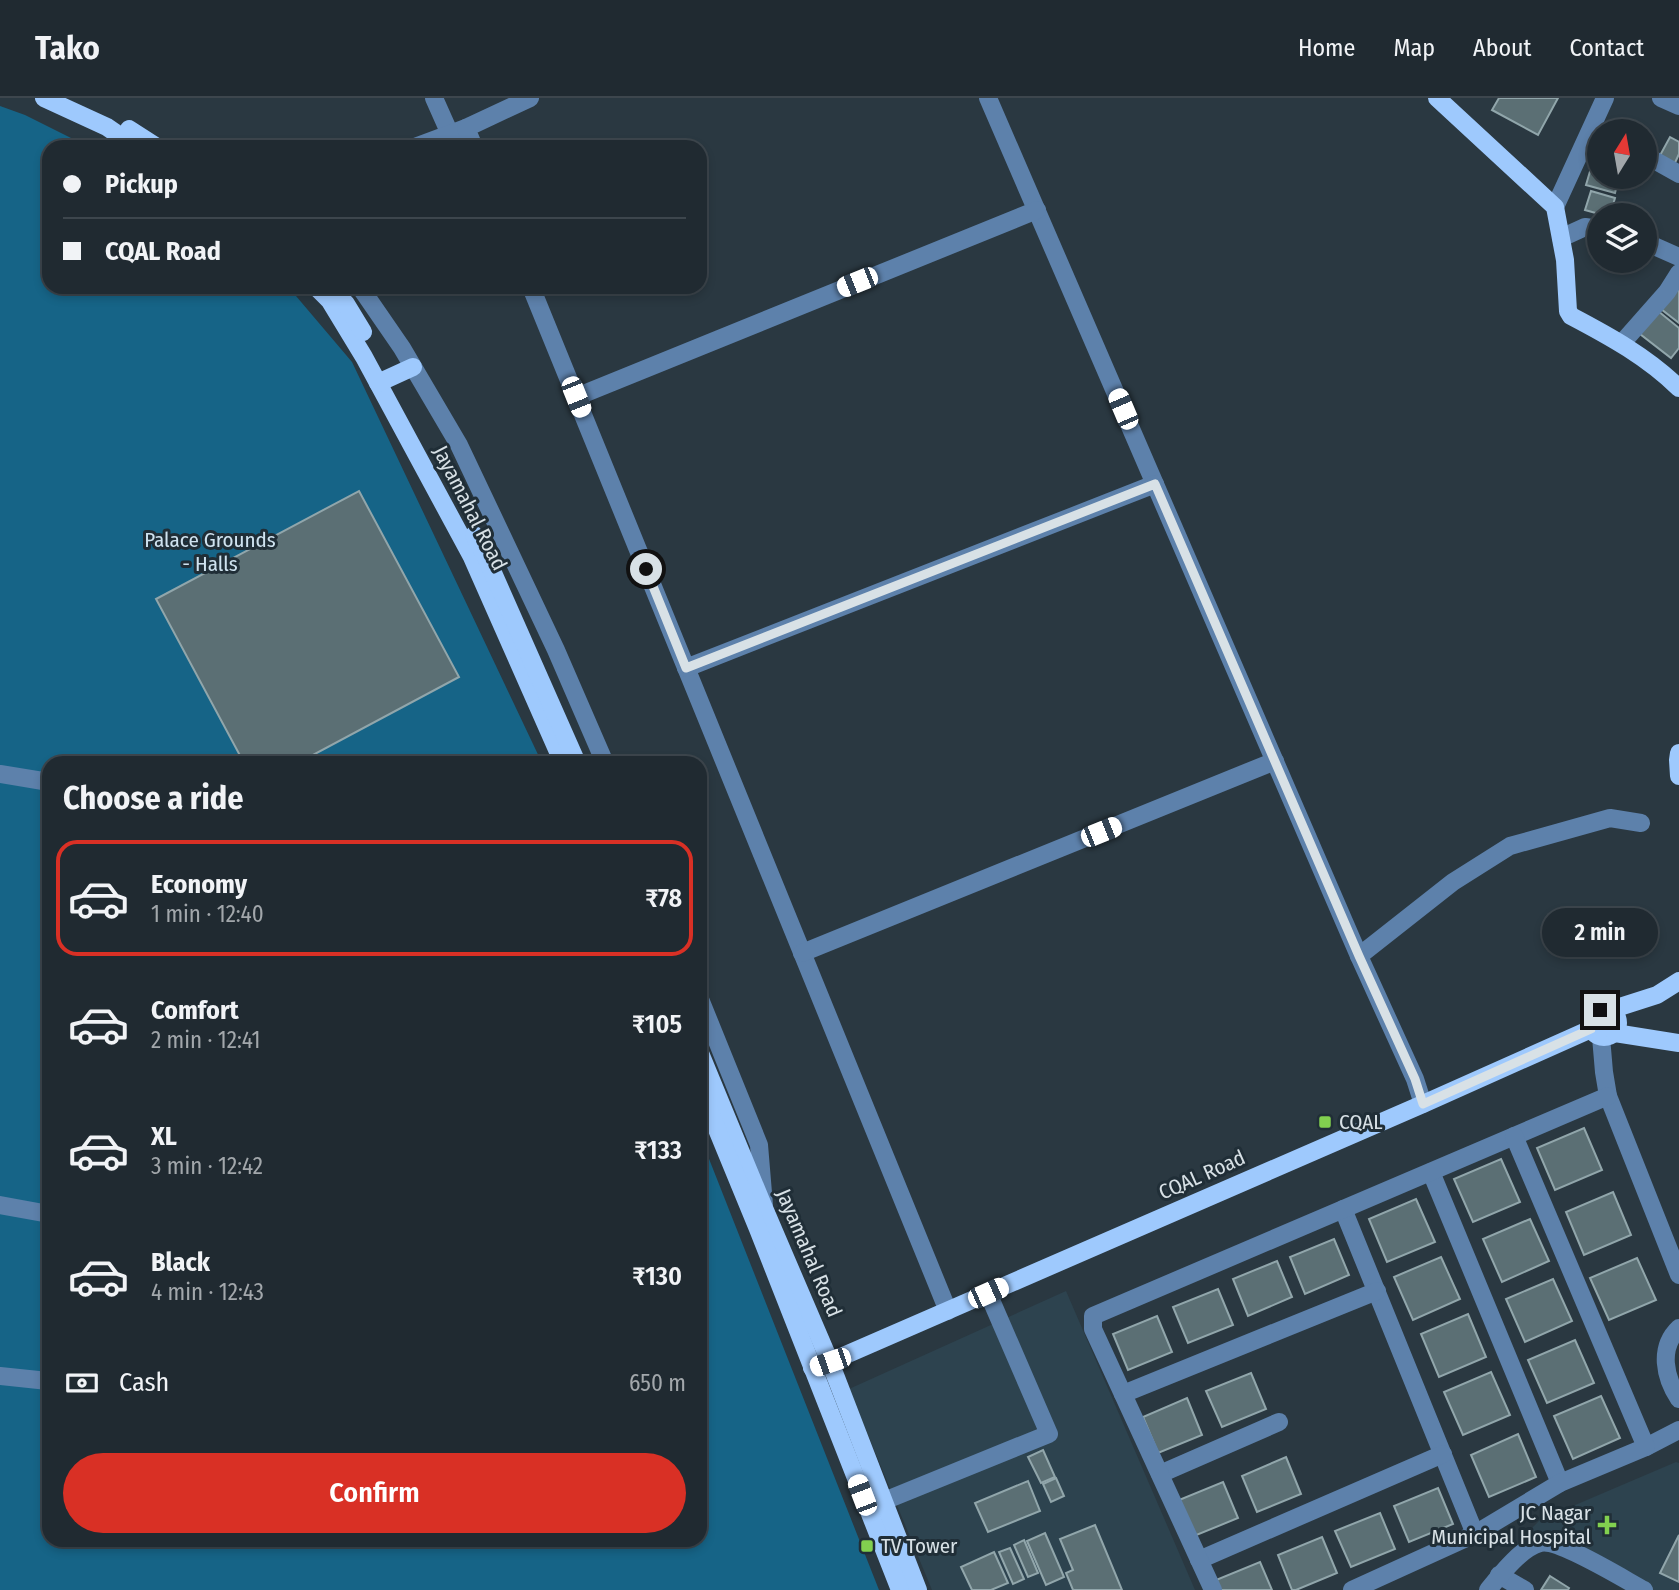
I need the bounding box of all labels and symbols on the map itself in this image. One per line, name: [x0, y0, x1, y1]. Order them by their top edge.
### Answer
north arrow: [1587, 119, 1657, 189]
car: [834, 264, 881, 300]
car: [559, 374, 594, 420]
car: [1106, 386, 1141, 432]
street label: Jayamahal Road: [427, 441, 513, 575]
park label: Palace Grounds - Halls: [144, 527, 276, 577]
route start: [630, 553, 662, 585]
car: [1078, 814, 1125, 850]
callout: 2 min: [1542, 908, 1658, 958]
route end: [1584, 994, 1616, 1026]
place label: CQAL: [1339, 1109, 1383, 1135]
marker: CQAL: [1317, 1114, 1333, 1130]
street label: CQAL Road: [1155, 1144, 1249, 1206]
street label: Jayamahal Road: [770, 1185, 848, 1321]
car: [965, 1275, 1012, 1311]
car: [807, 1345, 854, 1379]
car: [845, 1472, 880, 1518]
place label: JC Nagar Municipal Hospital: [1431, 1500, 1592, 1550]
marker: JC Nagar Municipal Hospital: [1597, 1515, 1617, 1535]
place label: TV Tower: [881, 1533, 958, 1559]
marker: TV Tower: [859, 1538, 875, 1554]

